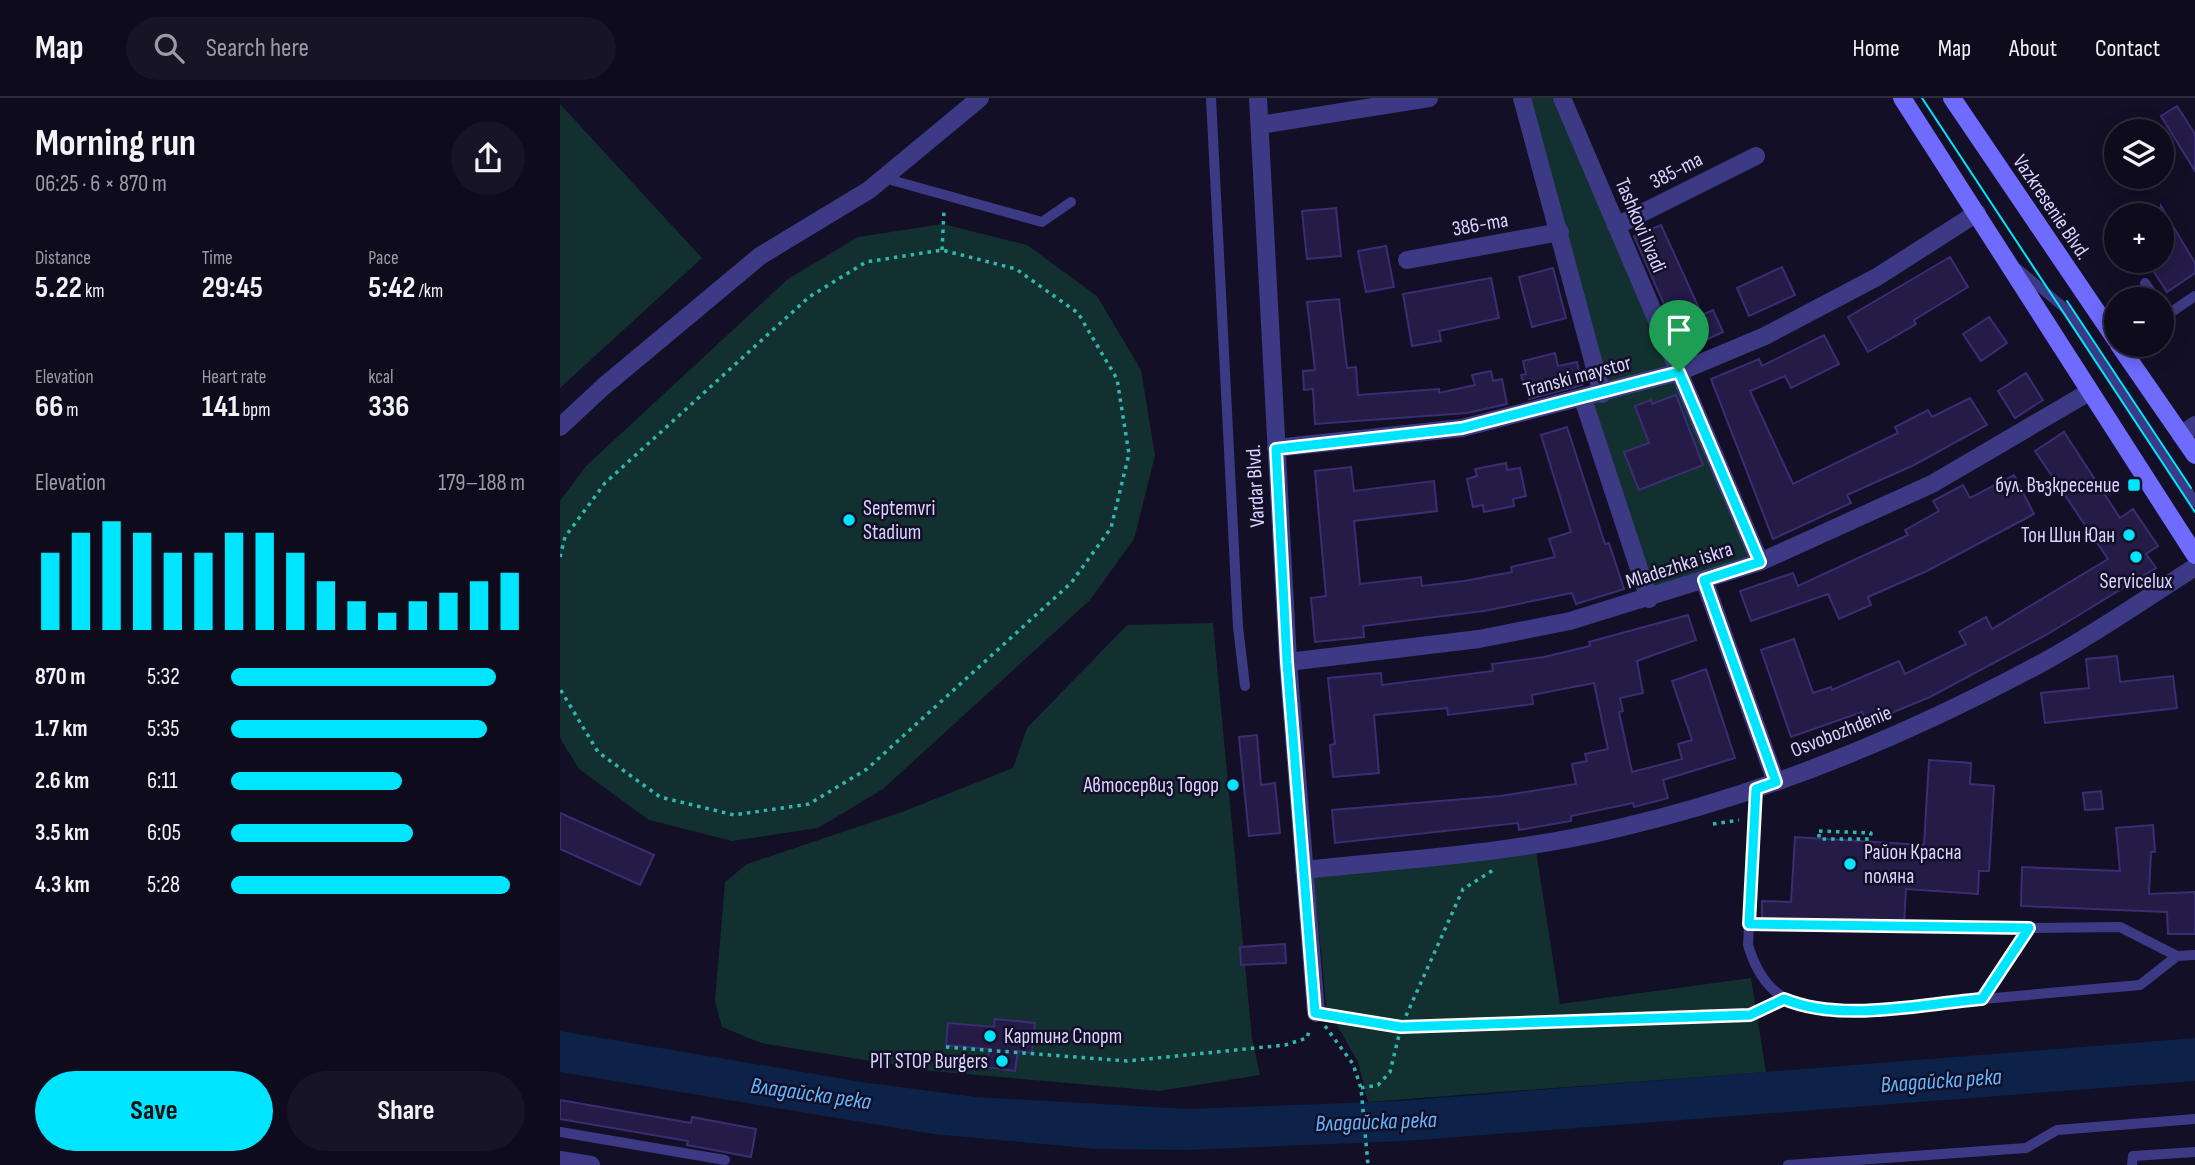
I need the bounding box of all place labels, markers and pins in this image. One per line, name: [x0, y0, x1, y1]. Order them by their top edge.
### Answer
pin: [1649, 300, 1709, 372]
place label: бул. Възкресение: [1995, 473, 2120, 498]
marker: бул. Възкресение: [2126, 477, 2142, 493]
place label: Septemvri Stadium: [863, 496, 935, 545]
marker: Septemvri Stadium: [841, 512, 857, 528]
place label: Тон Шин Юан: [2021, 523, 2115, 548]
marker: Тон Шин Юан: [2121, 527, 2137, 543]
marker: Servicelux: [2128, 549, 2144, 565]
place label: Servicelux: [2100, 569, 2173, 594]
place label: Автосервиз Тодор: [1082, 773, 1219, 798]
marker: Автосервиз Тодор: [1225, 777, 1241, 793]
place label: Район Красна поляна: [1864, 840, 1962, 889]
marker: Район Красна поляна: [1842, 856, 1858, 872]
place label: Картинг Спорт: [1004, 1024, 1122, 1049]
marker: Картинг Спорт: [982, 1028, 998, 1044]
place label: PIT STOP Burgers: [870, 1049, 988, 1074]
marker: PIT STOP Burgers: [994, 1053, 1010, 1069]

